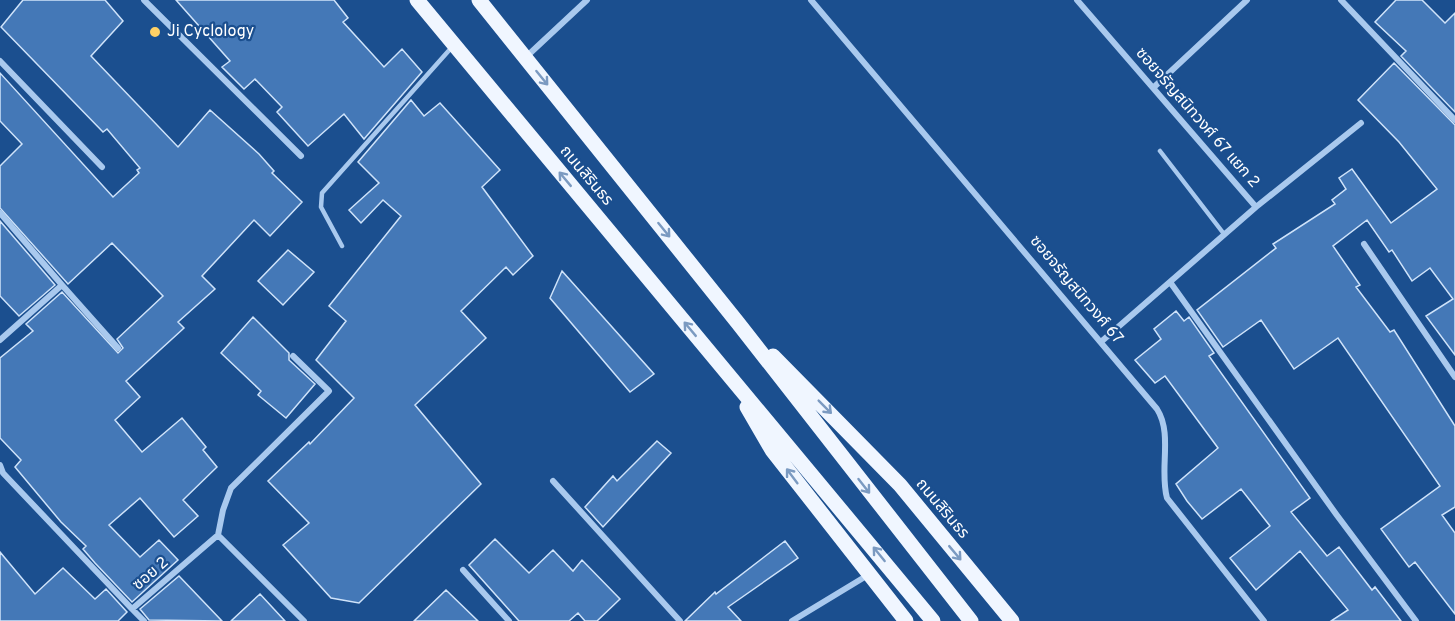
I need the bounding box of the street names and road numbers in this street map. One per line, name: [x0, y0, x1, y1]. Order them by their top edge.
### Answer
street label: ซอยจรัญสนิทวงศ์ 67 แยก 2: [1131, 44, 1263, 192]
street label: ถนนสิรินธร: [555, 142, 617, 210]
street label: ซอยจรัญสนิทวงศ์ 67: [1025, 232, 1127, 348]
street label: ถนนสิรินธร: [911, 475, 973, 543]
street label: ซอย 2: [129, 553, 173, 595]

